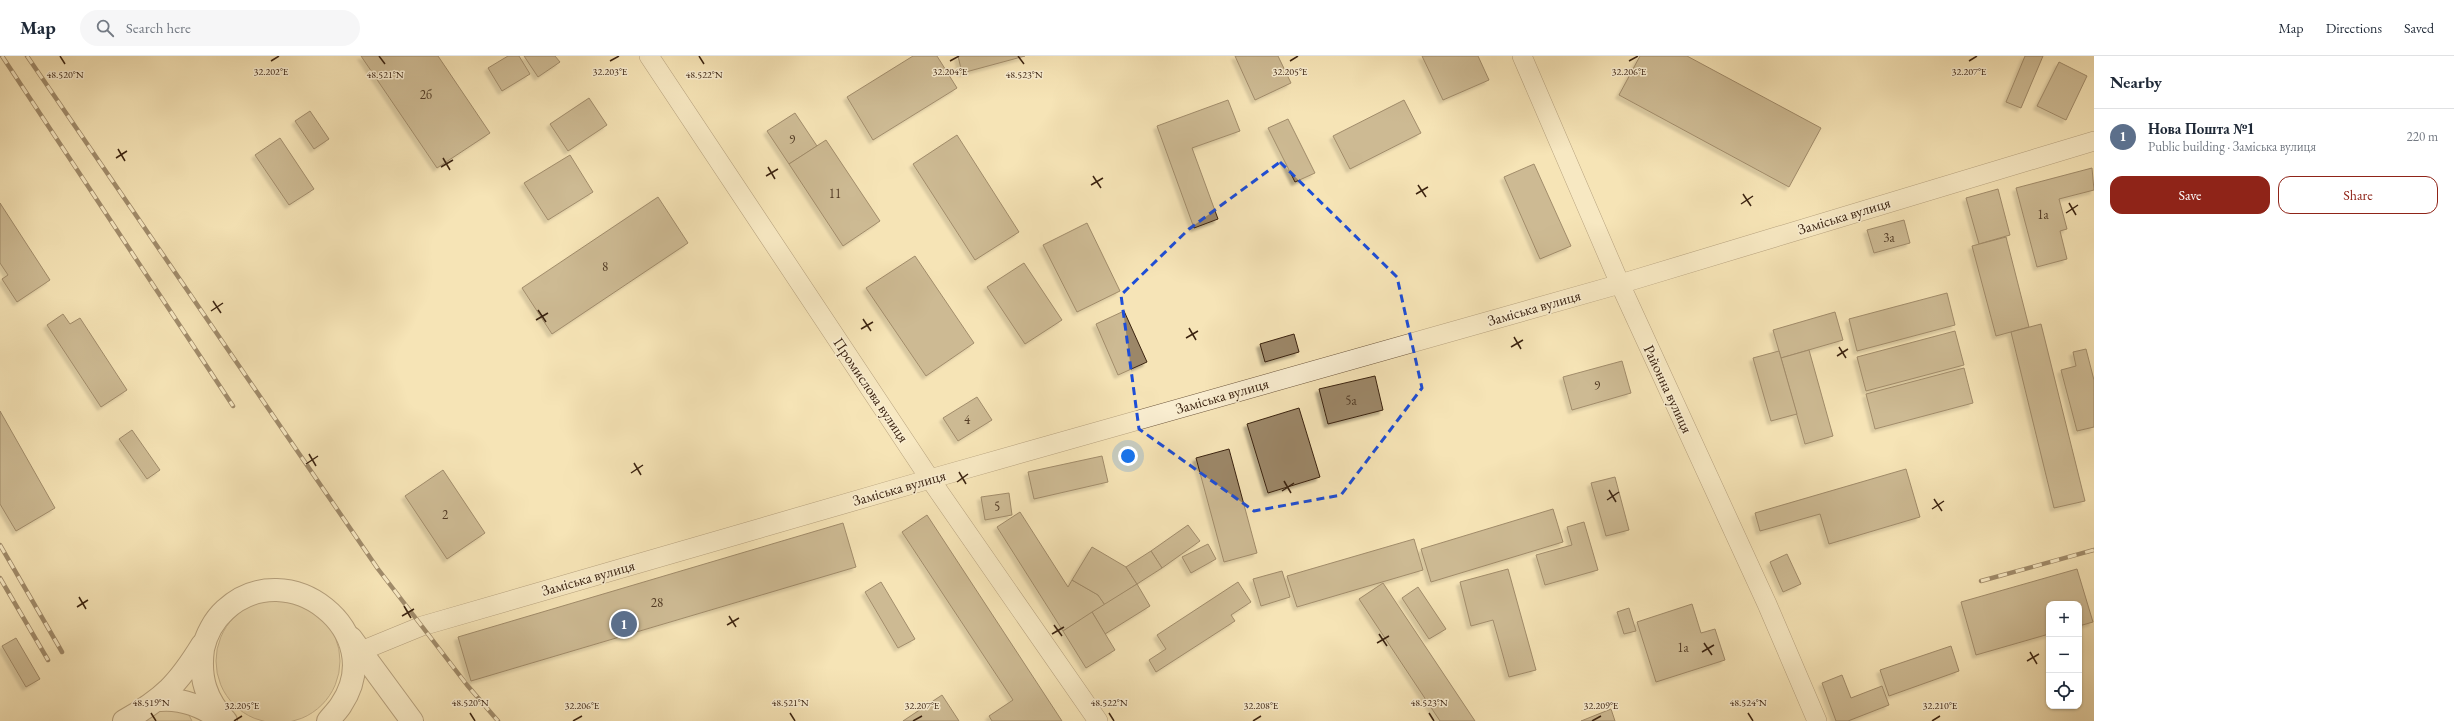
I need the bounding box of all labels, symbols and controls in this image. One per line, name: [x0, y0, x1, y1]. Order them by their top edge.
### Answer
search box: [80, 10, 360, 46]
text: Map: [20, 15, 56, 40]
icon: search: [94, 17, 116, 39]
text: Search here: [126, 18, 191, 37]
text: Map: [2278, 19, 2304, 37]
text: Directions: [2326, 19, 2382, 37]
text: Saved: [2404, 19, 2434, 37]
text: 32.202°E: [254, 65, 289, 78]
text: 32.203°E: [593, 65, 628, 78]
text: 32.204°E: [933, 65, 968, 78]
text: 32.205°E: [1273, 65, 1308, 78]
text: 32.206°E: [1612, 65, 1647, 78]
text: 32.207°E: [1952, 65, 1987, 78]
text: 48.520°N: [46, 68, 84, 81]
text: 48.521°N: [366, 68, 404, 81]
text: 48.522°N: [685, 68, 723, 81]
text: 48.523°N: [1005, 68, 1043, 81]
text: Nearby: [2110, 71, 2162, 93]
house number: 2б: [420, 86, 432, 103]
text: Нова Пошта №1: [2148, 119, 2255, 138]
text: 1: [2120, 128, 2126, 145]
text: 220 m: [2407, 128, 2438, 145]
house number: 9: [789, 131, 796, 148]
text: Public building · Заміська вулиця: [2148, 138, 2316, 155]
button: Save: [2110, 176, 2270, 214]
button: Share: [2278, 176, 2438, 214]
house number: 11: [829, 185, 841, 202]
street label: Заміська вулиця: [1795, 192, 1893, 239]
house number: 1а: [2037, 206, 2050, 223]
house number: 3а: [1883, 229, 1896, 246]
house number: 8: [602, 258, 608, 275]
street label: Заміська вулиця: [1485, 285, 1583, 330]
street label: Промислова вулиця: [829, 334, 914, 446]
street label: Районна вулиця: [1640, 342, 1697, 436]
street label: Заміська вулиця: [1173, 373, 1271, 418]
house number: 9: [1594, 377, 1601, 394]
house number: 5а: [1345, 392, 1358, 409]
house number: 4: [964, 411, 971, 428]
your location: [1118, 446, 1138, 466]
street label: Заміська вулиця: [850, 465, 948, 510]
house number: 5: [994, 498, 1000, 515]
house number: 2: [442, 506, 449, 523]
street label: Заміська вулиця: [539, 555, 637, 600]
house number: 28: [651, 594, 663, 611]
map controls: [2046, 601, 2082, 709]
button: +: [2046, 601, 2082, 637]
pin: 1: [611, 609, 637, 639]
button: −: [2046, 637, 2082, 673]
house number: 1а: [1677, 639, 1690, 656]
button: locate: [2046, 673, 2082, 709]
text: 48.519°N: [132, 696, 170, 709]
text: 48.520°N: [451, 696, 489, 709]
text: 48.521°N: [771, 696, 809, 709]
text: 48.522°N: [1090, 696, 1128, 709]
text: 48.523°N: [1410, 696, 1448, 709]
text: 48.524°N: [1729, 696, 1767, 709]
text: 32.205°E: [225, 699, 260, 712]
text: 32.206°E: [565, 699, 600, 712]
text: 32.207°E: [905, 699, 940, 712]
text: 32.208°E: [1244, 699, 1279, 712]
text: 32.209°E: [1584, 699, 1619, 712]
text: 32.210°E: [1923, 699, 1958, 712]

